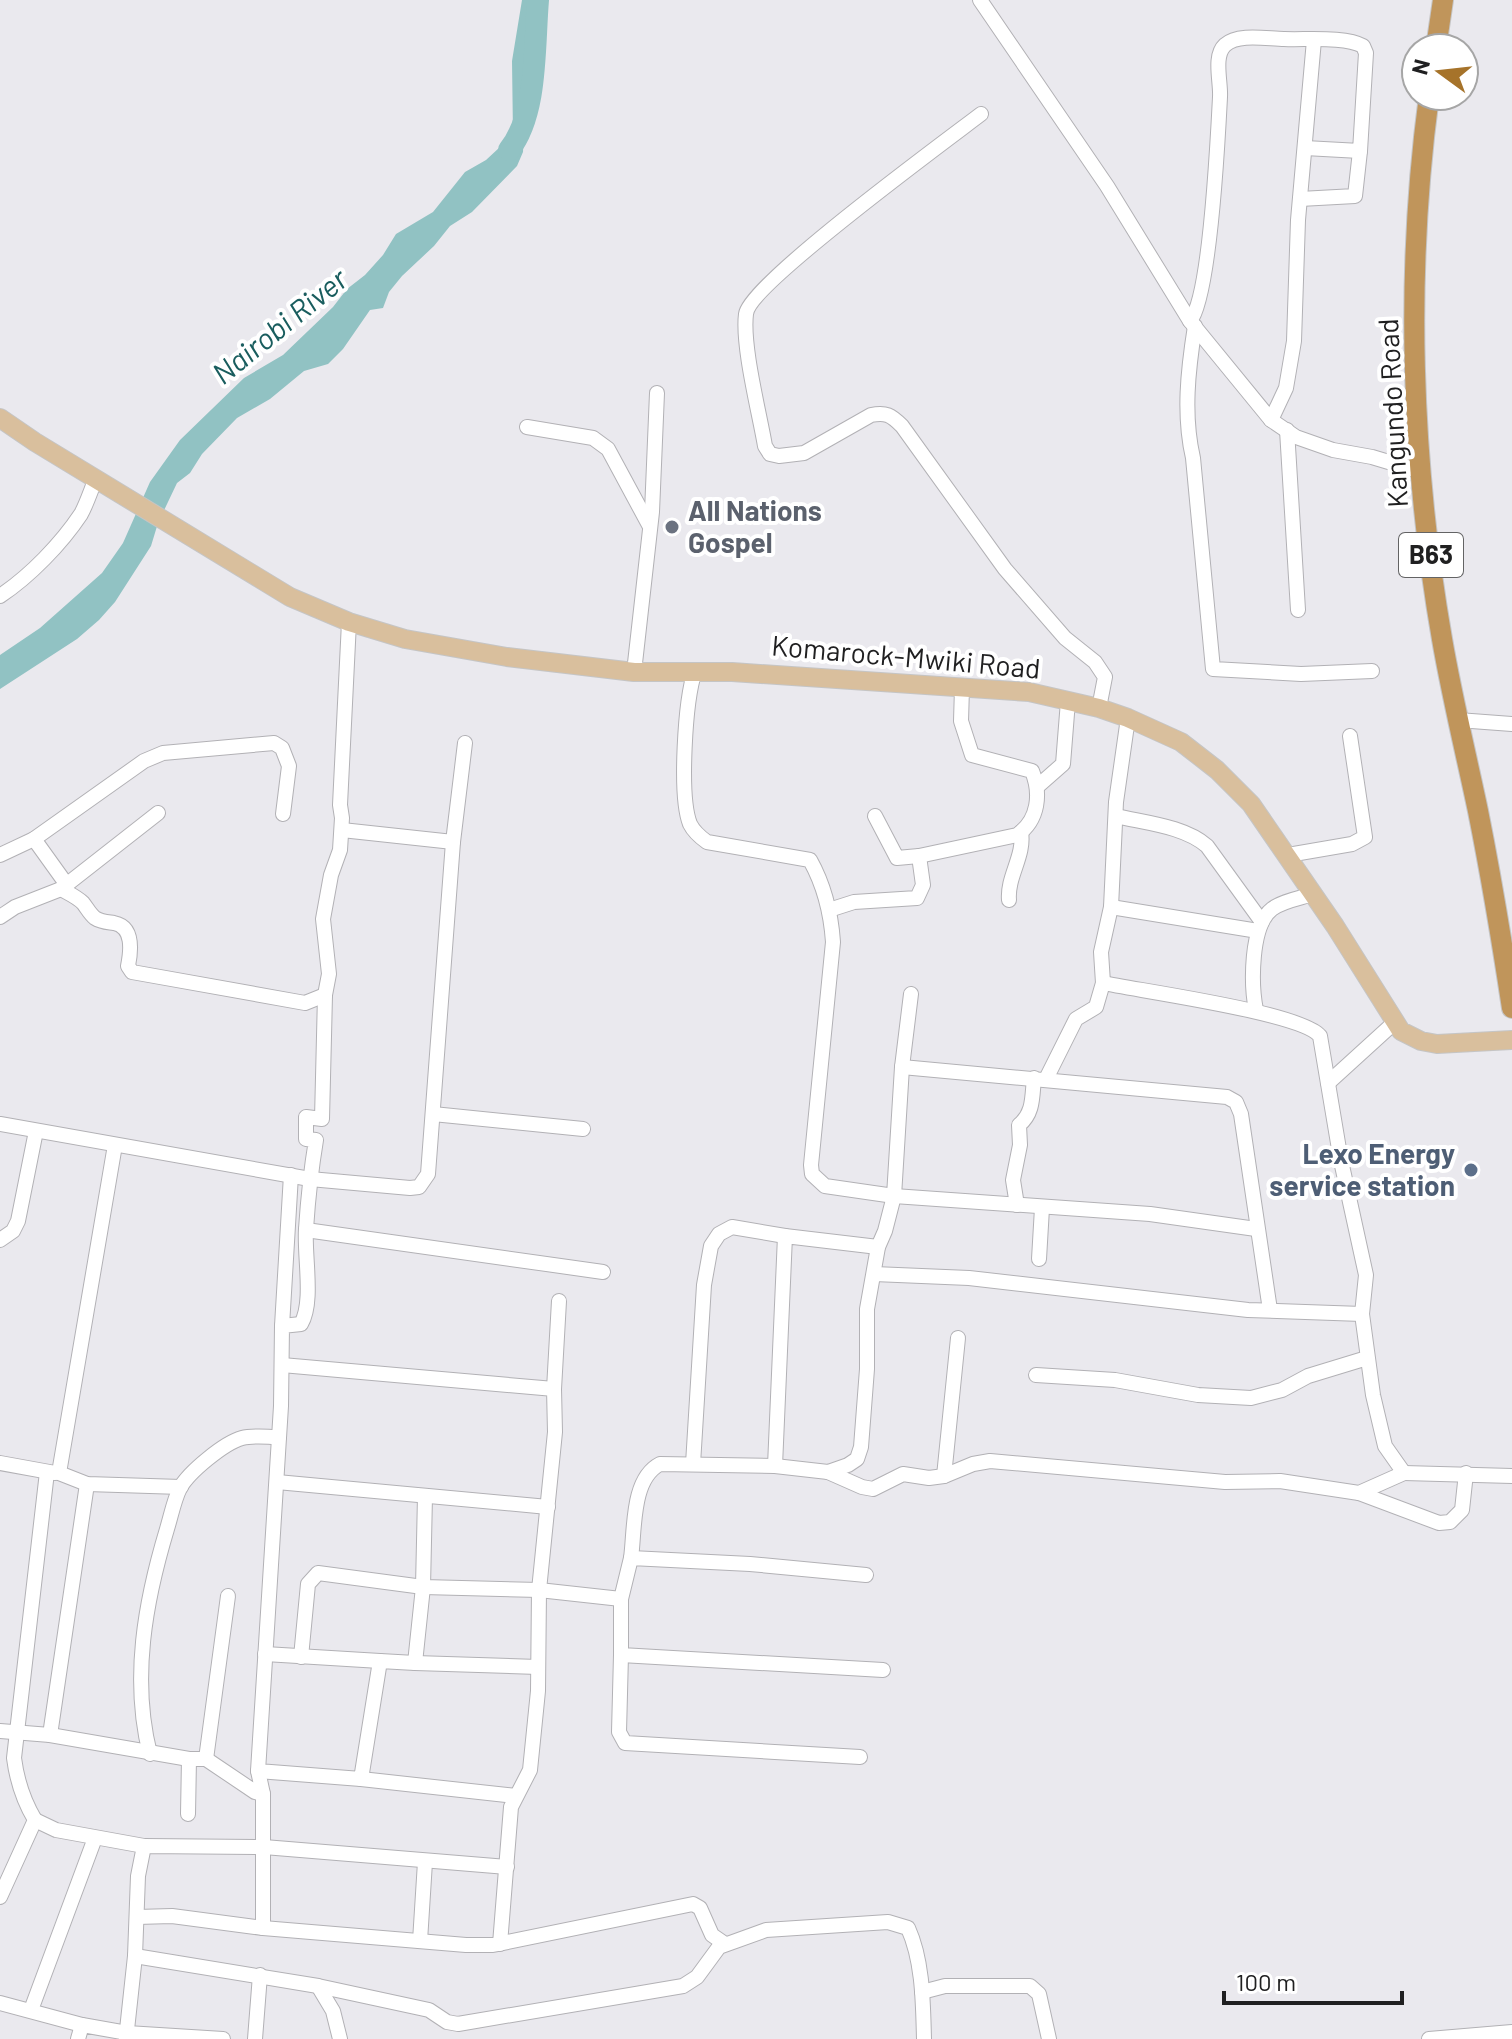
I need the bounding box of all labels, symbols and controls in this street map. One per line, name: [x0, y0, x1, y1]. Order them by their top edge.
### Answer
north arrow: [1400, 32, 1480, 112]
text: N: [1405, 56, 1434, 77]
water label: Nairobi River: [204, 259, 355, 391]
street label: Kangundo Road: [1370, 318, 1414, 509]
place label: All Nations Gospel: [688, 493, 822, 559]
marker: All Nations Gospel: [663, 518, 681, 536]
road number: B63: [1399, 533, 1463, 577]
street label: Komarock-Mwiki Road: [770, 627, 1042, 685]
place label: Lexo Energy service station: [1269, 1136, 1455, 1202]
marker: Lexo Energy service station: [1462, 1161, 1480, 1179]
scale bar: [1224, 1955, 1402, 2005]
text: 100 m: [1236, 1967, 1296, 1996]

